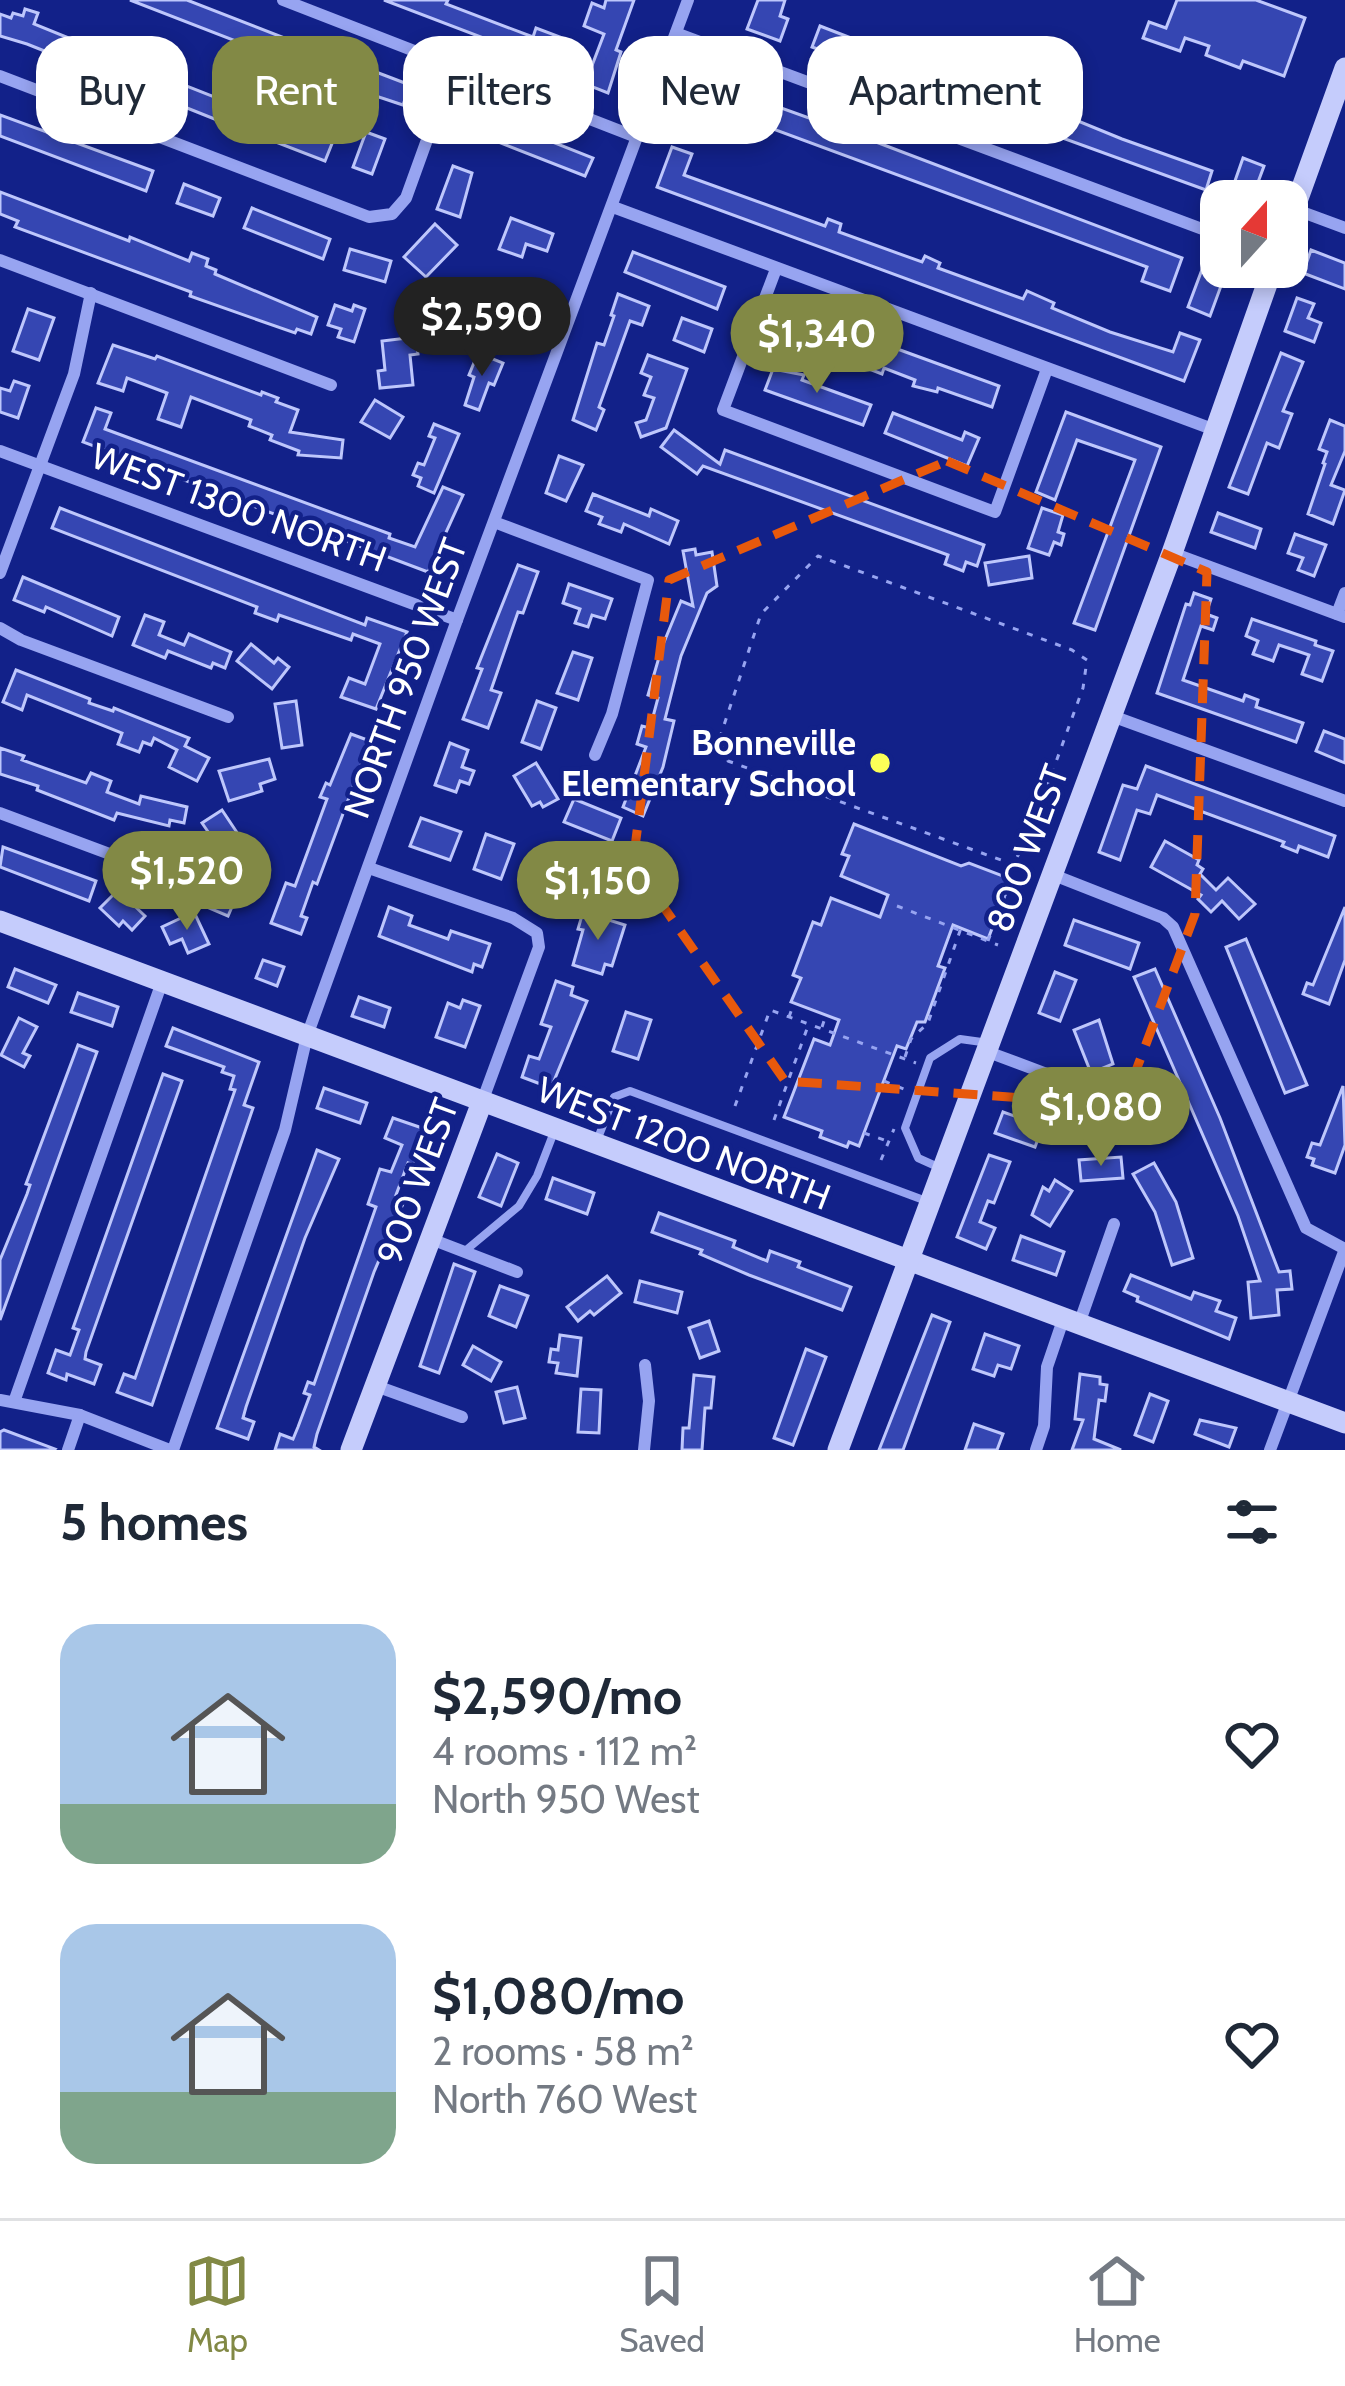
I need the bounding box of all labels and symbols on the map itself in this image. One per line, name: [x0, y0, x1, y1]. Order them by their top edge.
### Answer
north arrow: [1200, 180, 1308, 288]
pin: $2,590: [384, 277, 580, 379]
pin: $1,340: [719, 294, 915, 396]
street label: WEST 1300 NORTH: [85, 433, 393, 581]
street label: NORTH 950 WEST: [334, 532, 476, 824]
place label: Bonneville Elementary School: [561, 720, 856, 805]
marker: Bonneville Elementary School: [867, 750, 893, 776]
street label: 800 WEST: [977, 759, 1077, 937]
pin: $1,520: [89, 831, 285, 933]
pin: $1,150: [500, 841, 696, 943]
street label: WEST 1200 NORTH: [531, 1067, 837, 1219]
pin: $1,080: [1003, 1067, 1199, 1169]
street label: 900 WEST: [367, 1092, 467, 1270]

